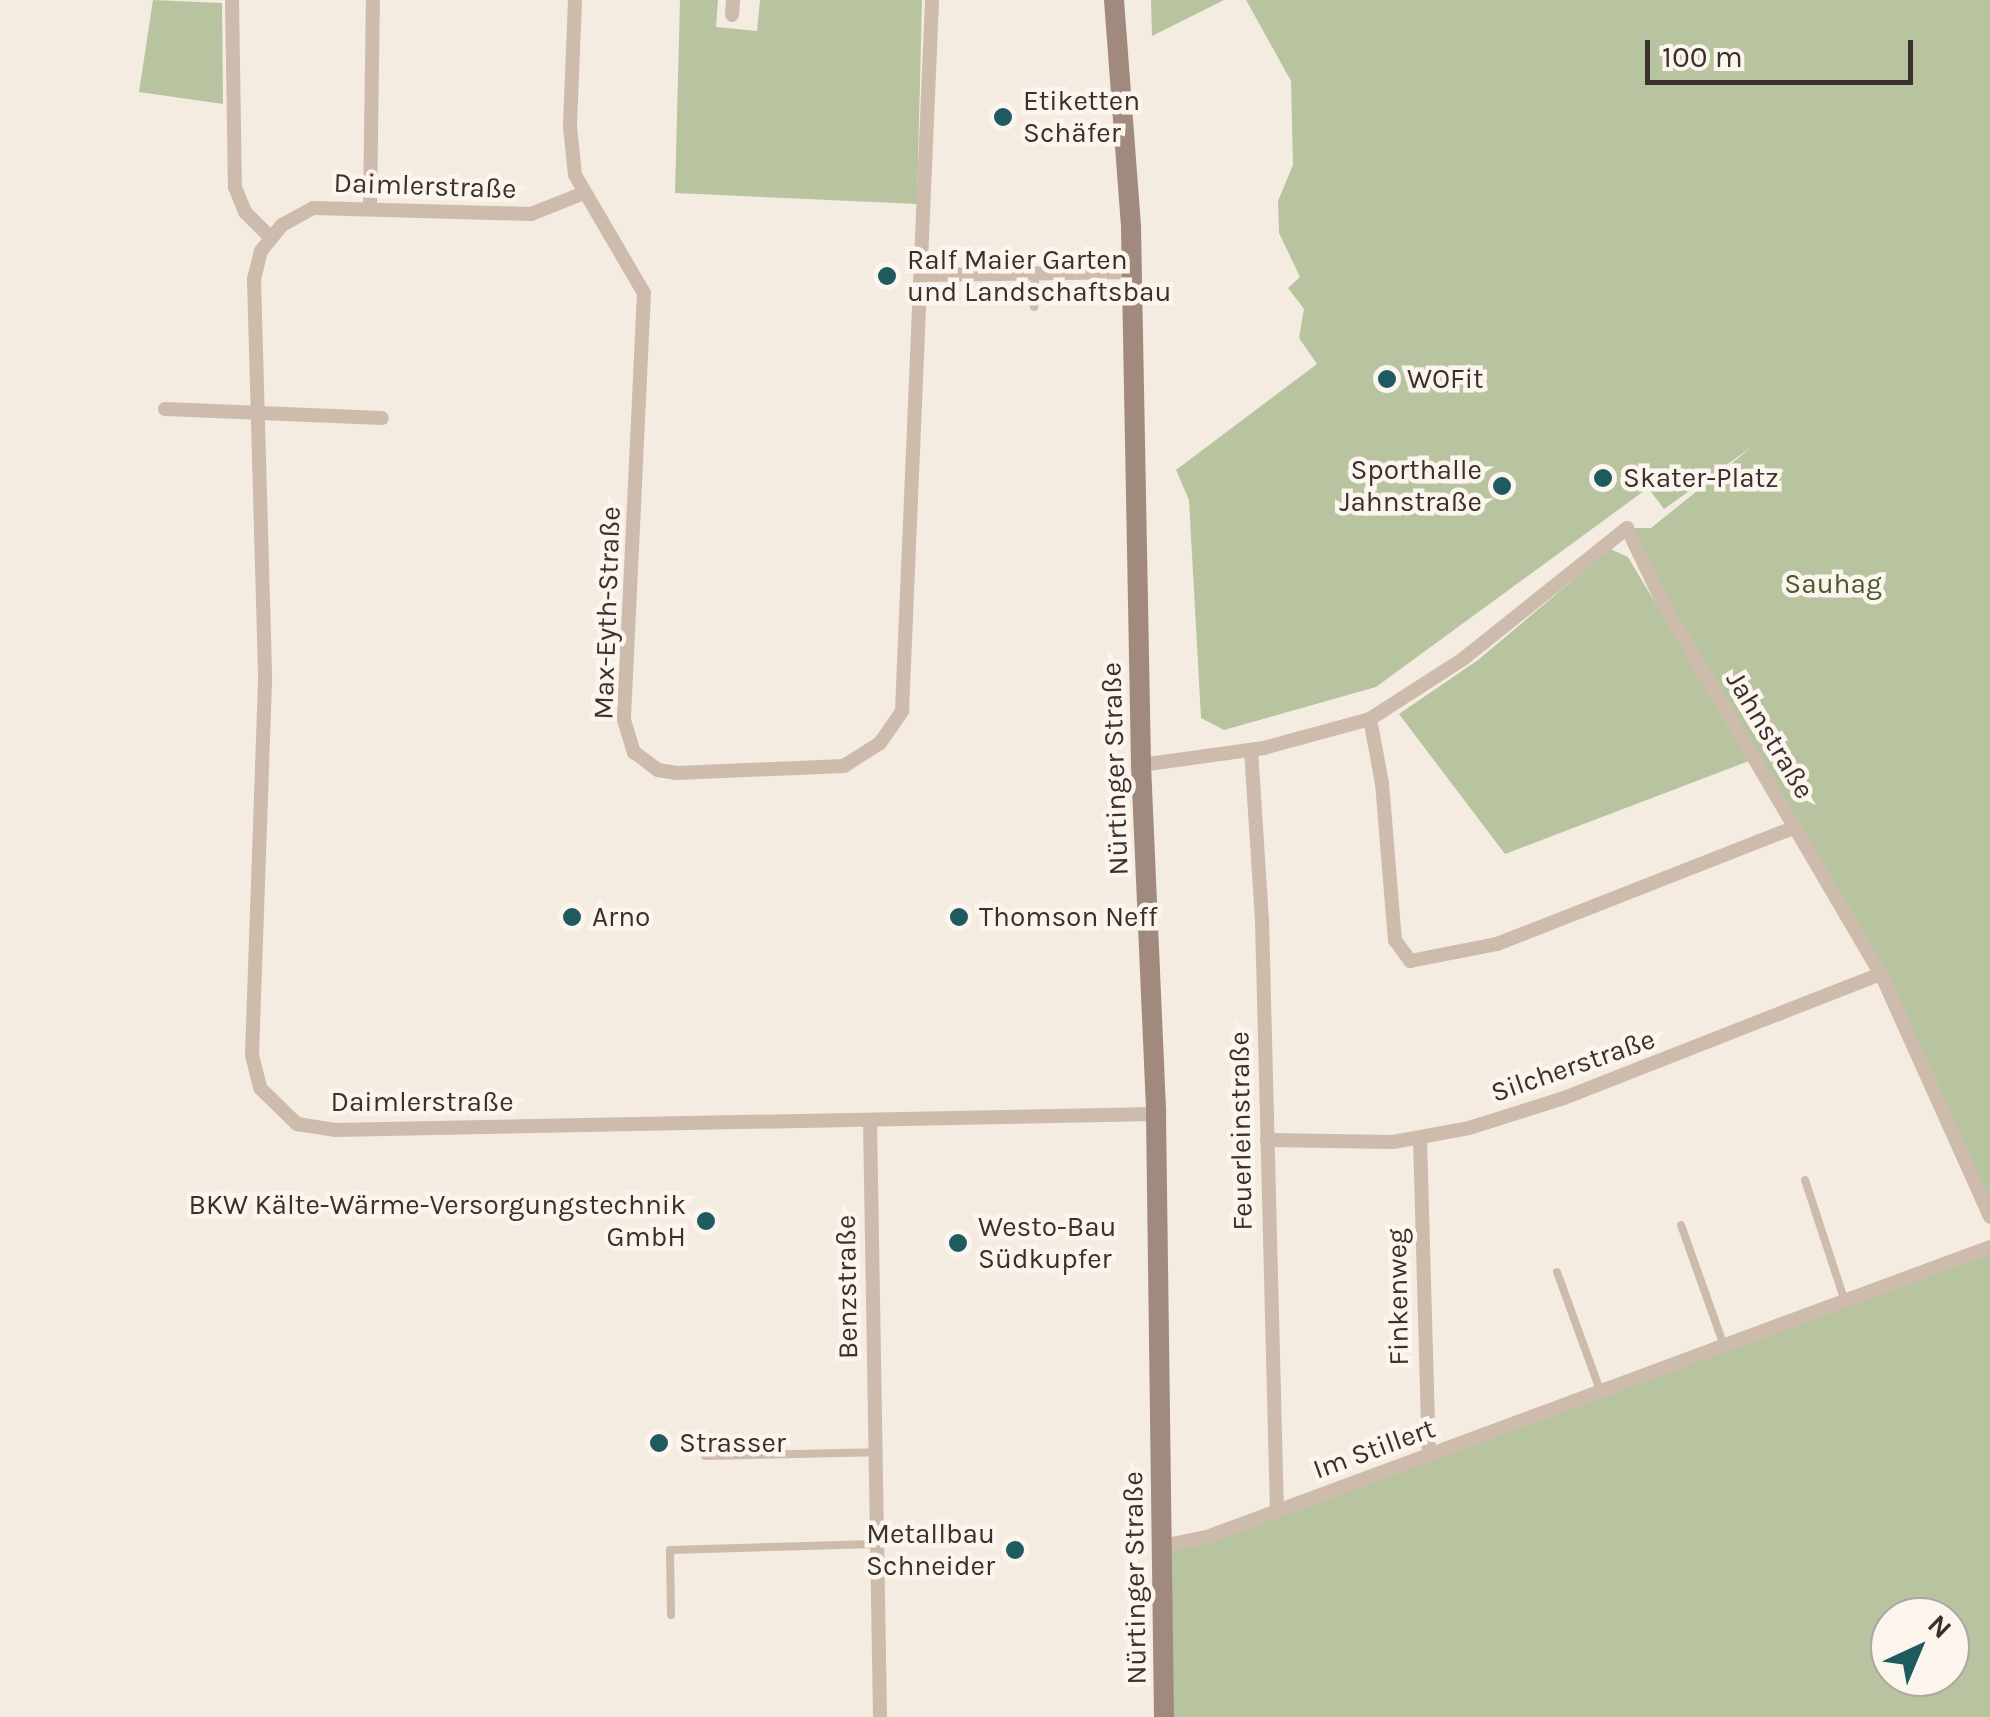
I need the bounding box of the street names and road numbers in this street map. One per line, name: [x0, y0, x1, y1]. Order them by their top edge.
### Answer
street label: Daimlerstraße: [333, 166, 517, 206]
street label: Max-Eyth-Straße: [586, 506, 628, 720]
street label: Nürtinger Straße: [1094, 662, 1136, 876]
street label: Jahnstraße: [1719, 665, 1821, 805]
street label: Silcherstraße: [1487, 1022, 1659, 1110]
street label: Feuerleinstraße: [1222, 1031, 1260, 1231]
street label: Daimlerstraße: [330, 1085, 514, 1119]
street label: Benzstraße: [829, 1215, 865, 1359]
street label: Finkenweg: [1380, 1228, 1416, 1366]
street label: Im Stillert: [1308, 1411, 1440, 1487]
street label: Nürtinger Straße: [1116, 1471, 1154, 1685]

